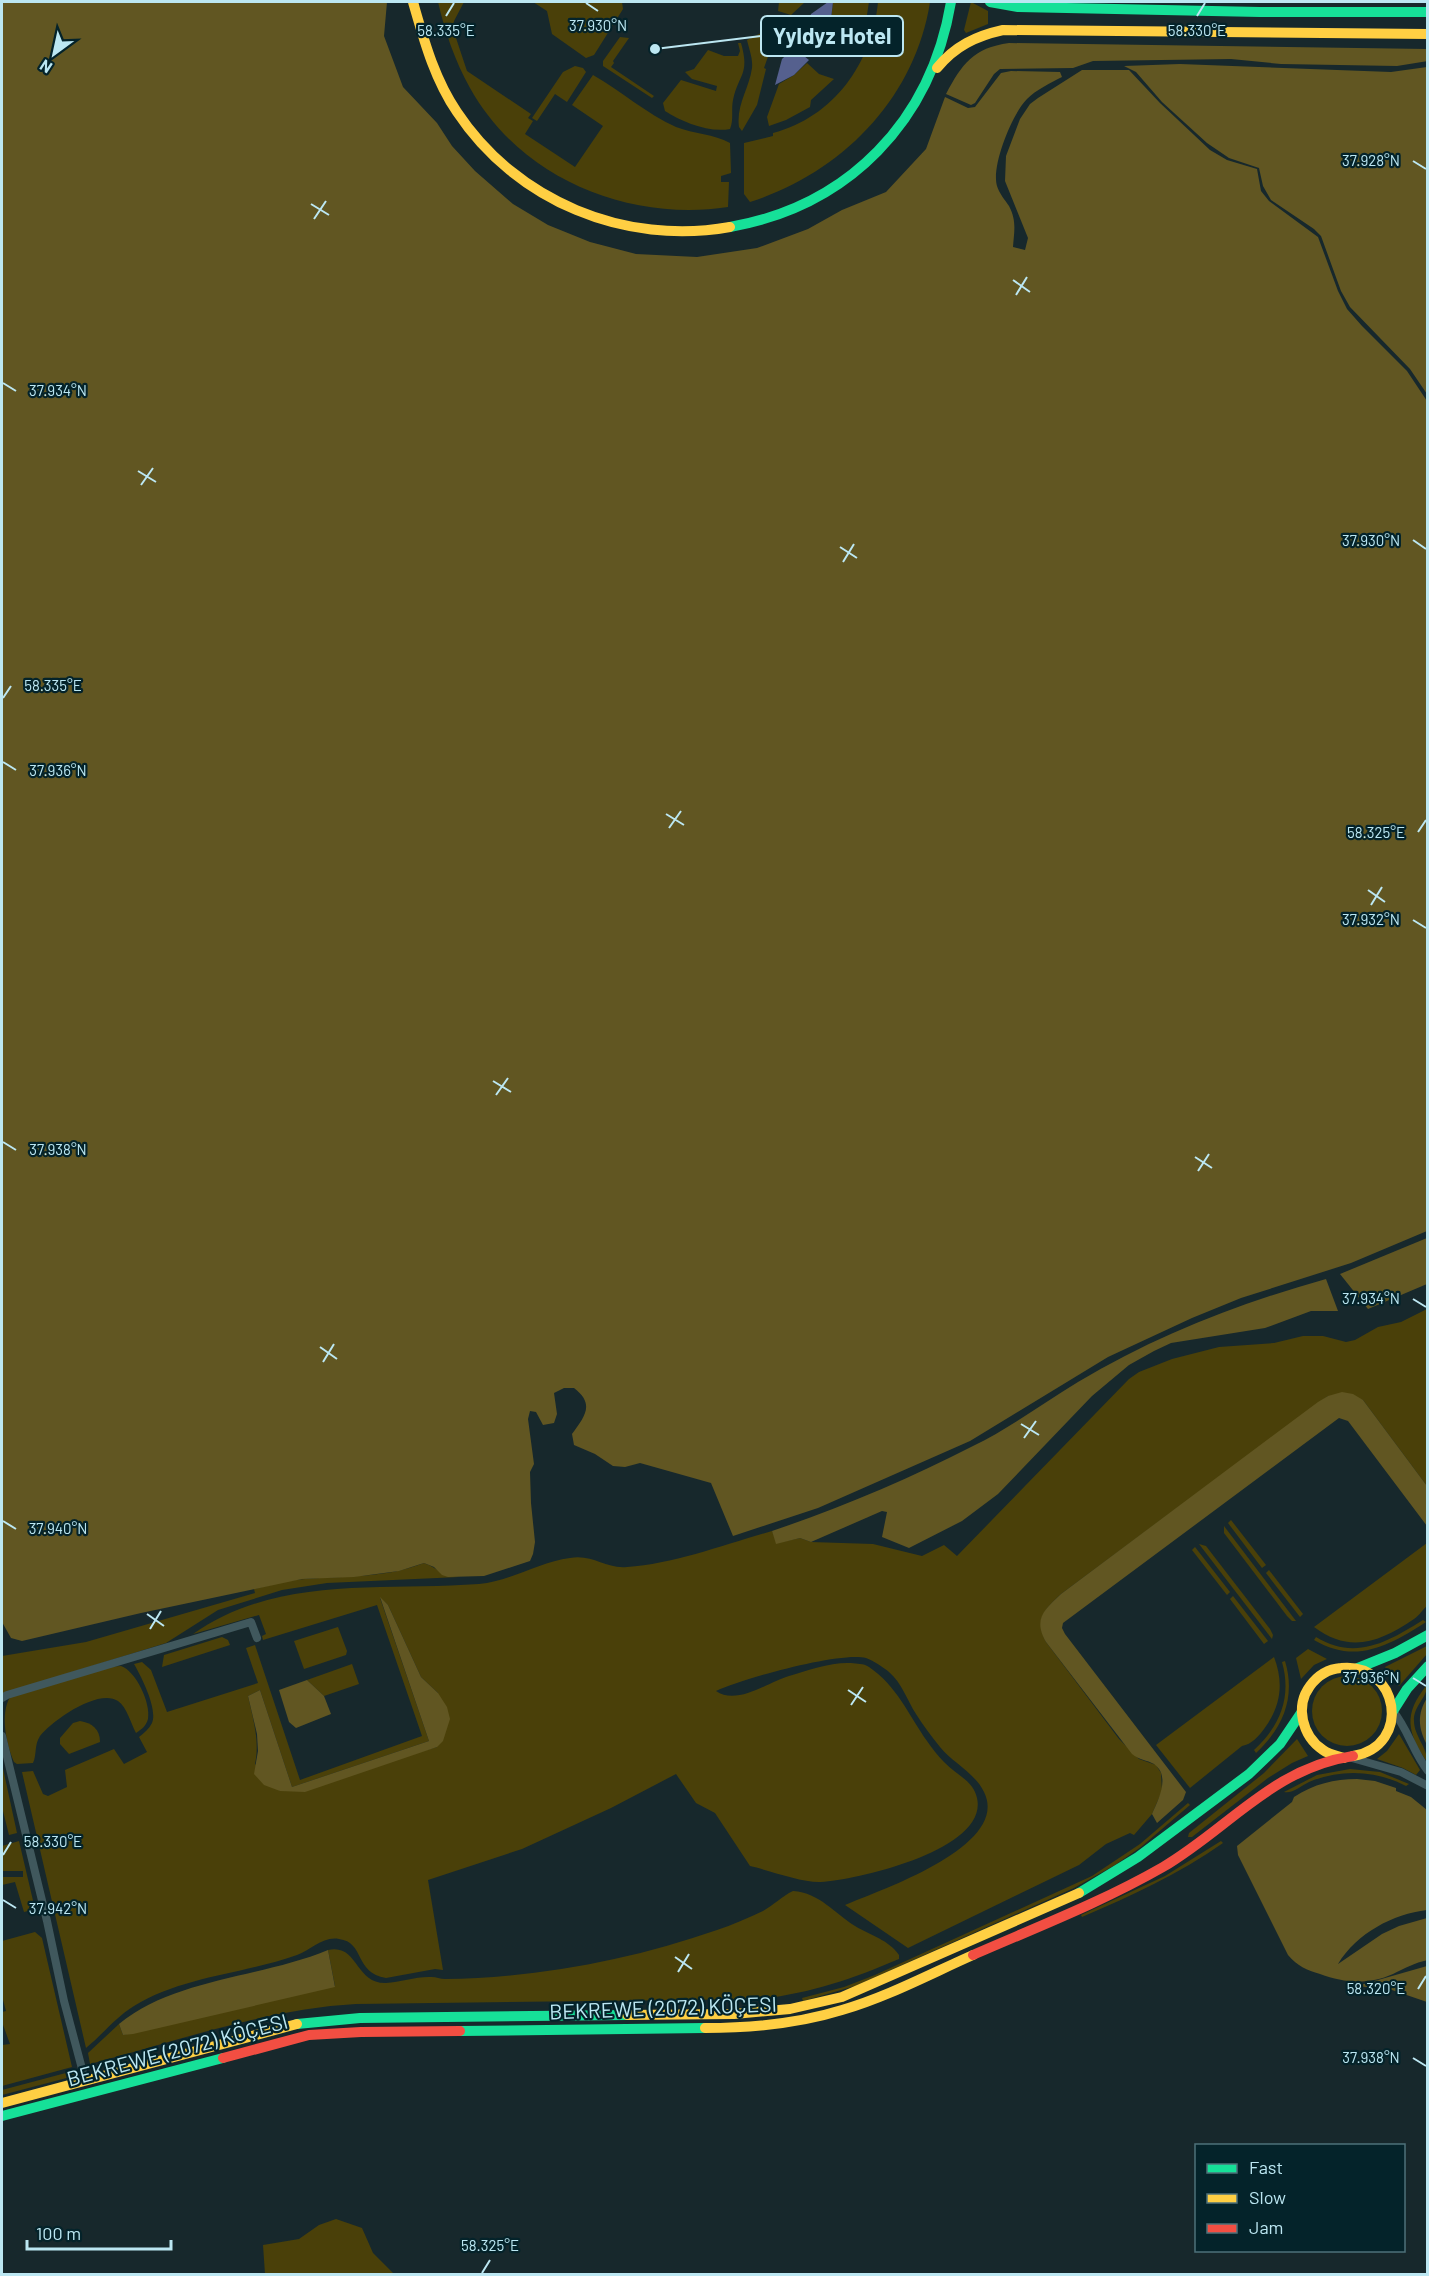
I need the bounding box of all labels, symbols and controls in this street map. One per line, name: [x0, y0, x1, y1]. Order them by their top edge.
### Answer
text: 37.930°N: [569, 16, 627, 34]
callout: Yyldyz Hotel: [761, 16, 903, 56]
text: 58.335°E: [417, 21, 475, 39]
text: 58.330°E: [1168, 21, 1226, 39]
text: Yyldyz Hotel: [773, 22, 891, 48]
north arrow: [24, 24, 84, 84]
text: N: [36, 56, 55, 78]
text: 37.928°N: [1342, 151, 1400, 169]
text: 37.934°N: [29, 381, 87, 399]
text: 37.930°N: [1342, 531, 1400, 549]
text: 58.335°E: [24, 676, 82, 694]
text: 37.936°N: [29, 761, 87, 779]
text: 58.325°E: [1347, 823, 1405, 841]
text: 37.932°N: [1342, 910, 1400, 928]
text: 37.938°N: [29, 1140, 87, 1158]
text: 37.934°N: [1342, 1289, 1400, 1307]
text: 37.940°N: [29, 1519, 87, 1537]
text: 37.936°N: [1342, 1668, 1400, 1686]
text: 58.330°E: [24, 1832, 82, 1850]
text: 37.942°N: [29, 1899, 87, 1917]
text: 58.320°E: [1347, 1979, 1405, 1997]
street label: BEKREWE (2072) KÖÇESI: [549, 1991, 777, 2023]
street label: BEKREWE (2072) KÖÇESI: [64, 2007, 290, 2091]
text: 37.938°N: [1342, 2048, 1400, 2066]
legend: [1195, 2144, 1405, 2252]
text: Fast: [1249, 2156, 1283, 2178]
text: Slow: [1249, 2186, 1286, 2208]
scale bar: [27, 2213, 171, 2251]
text: Jam: [1249, 2216, 1283, 2238]
text: 100 m: [36, 2222, 81, 2244]
text: 58.325°E: [461, 2236, 519, 2254]

